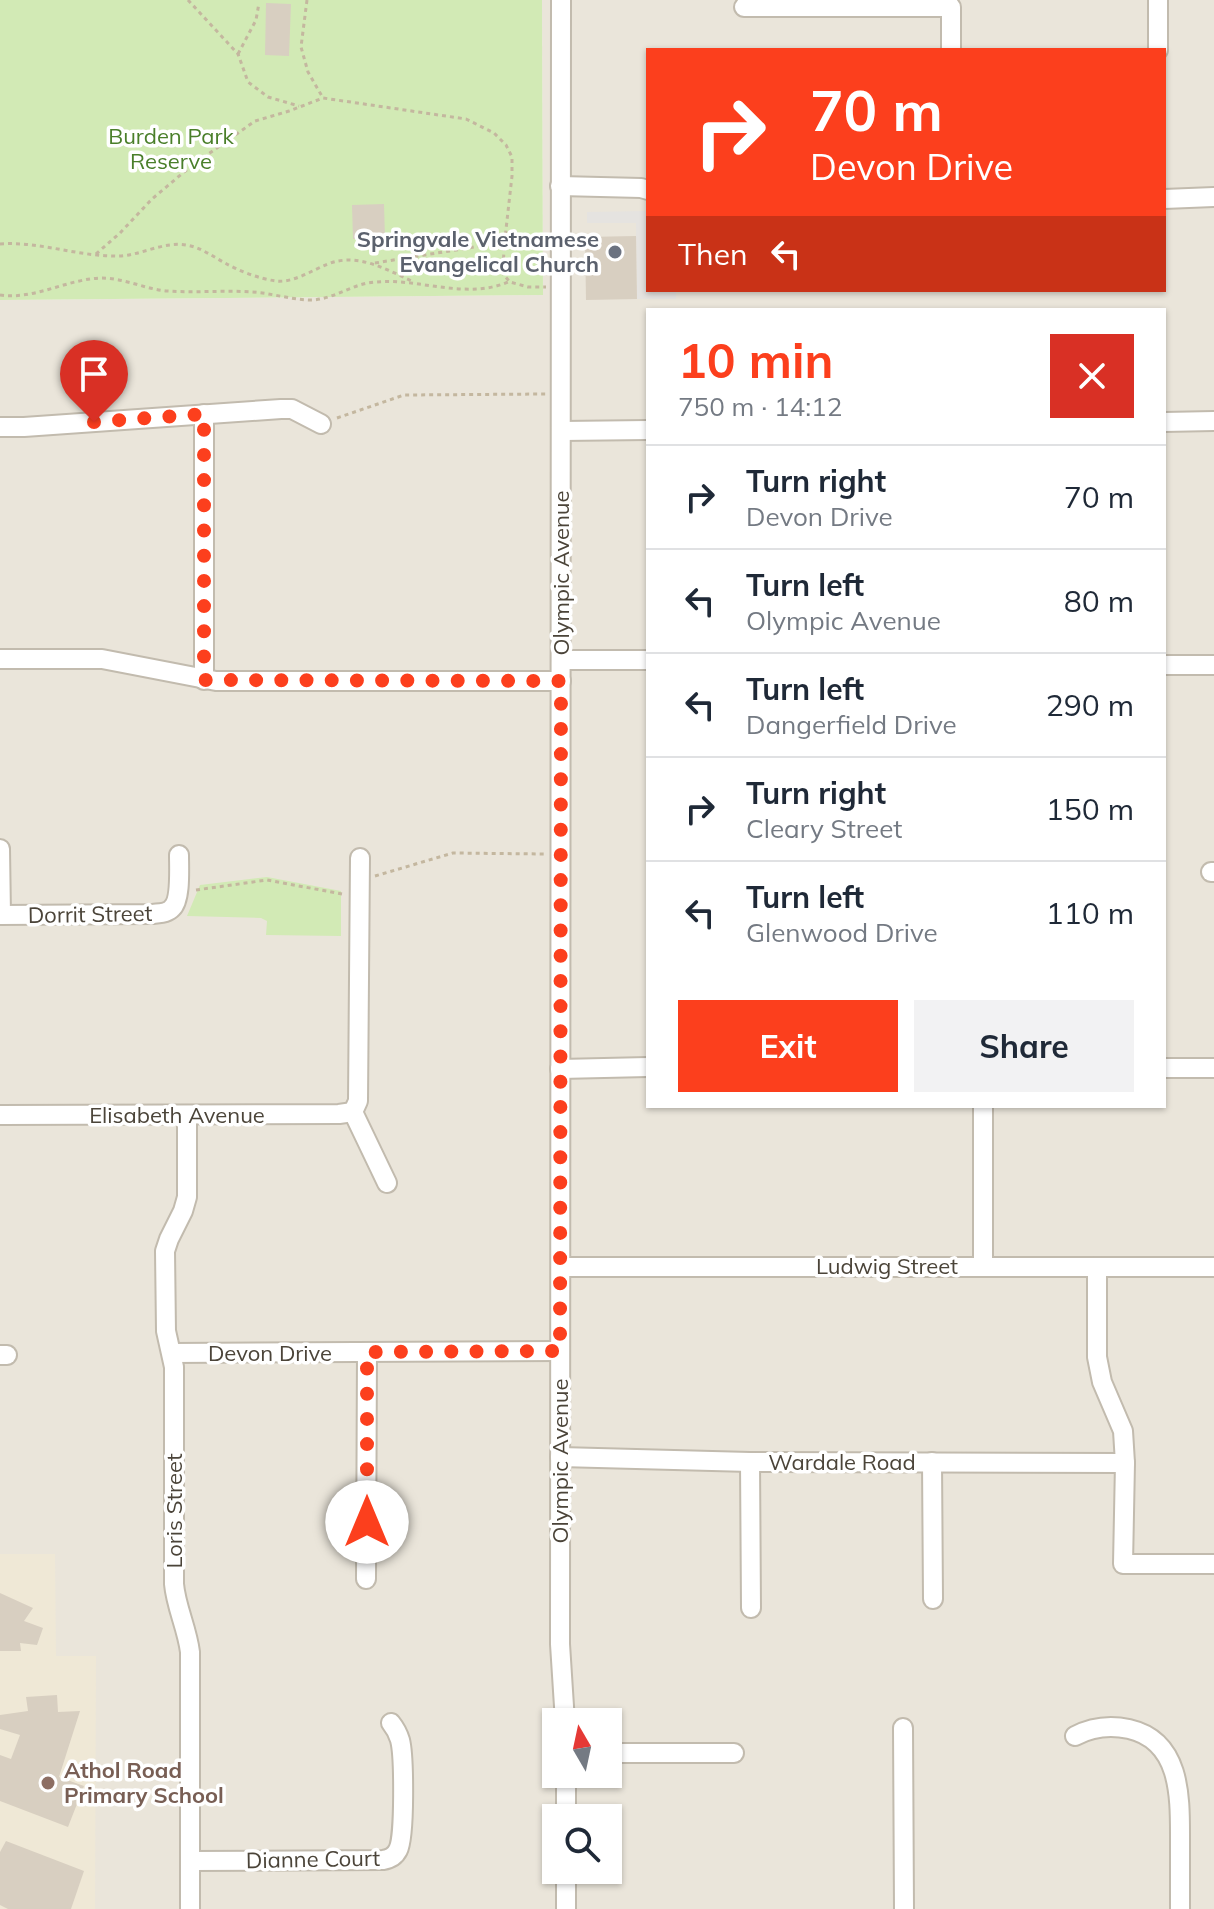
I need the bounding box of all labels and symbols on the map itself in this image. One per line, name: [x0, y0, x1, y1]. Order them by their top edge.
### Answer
park label: Burden Park Reserve: [108, 122, 234, 175]
place label: Springvale Vietnamese Evangelical Church: [357, 225, 599, 278]
marker: Springvale Vietnamese Evangelical Church: [606, 243, 624, 261]
pin: [60, 340, 128, 422]
street label: Olympic Avenue: [547, 491, 575, 655]
street label: Dorrit Street: [28, 899, 153, 929]
street label: Elisabeth Avenue: [89, 1101, 265, 1129]
street label: Ludwig Street: [816, 1252, 958, 1280]
street label: Devon Drive: [208, 1339, 332, 1367]
street label: Olympic Avenue: [546, 1379, 574, 1543]
street label: Wardale Road: [768, 1448, 916, 1476]
street label: Loris Street: [160, 1453, 188, 1569]
position arrow: [325, 1480, 409, 1564]
north arrow: [542, 1708, 622, 1788]
place label: Athol Road Primary School: [64, 1756, 224, 1809]
marker: Athol Road Primary School: [39, 1774, 57, 1792]
street label: Dianne Court: [246, 1844, 381, 1874]

